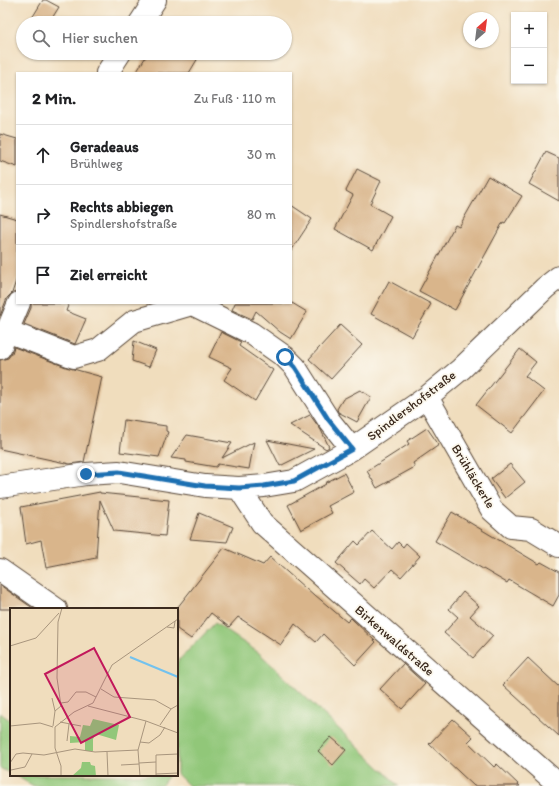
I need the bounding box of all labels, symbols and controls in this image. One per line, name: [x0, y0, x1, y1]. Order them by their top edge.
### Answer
north arrow: [463, 12, 499, 48]
map controls: [511, 12, 547, 84]
button: +: [511, 12, 547, 48]
search box: [16, 16, 292, 60]
icon: search: [30, 27, 52, 49]
text: Hier suchen: [62, 29, 138, 47]
button: −: [511, 48, 547, 84]
text: 2 Min.: [32, 88, 76, 108]
text: Zu Fuß · 110 m: [194, 91, 276, 106]
text: Geradeaus: [70, 138, 139, 156]
icon: ahead: [32, 144, 54, 166]
text: 30 m: [247, 147, 276, 162]
text: Brühlweg: [70, 156, 123, 171]
text: Rechts abbiegen: [70, 198, 173, 216]
icon: right: [32, 204, 54, 226]
text: 80 m: [247, 207, 276, 222]
text: Spindlershofstraße: [70, 216, 177, 231]
icon: arrive: [32, 264, 54, 286]
text: Ziel erreicht: [70, 266, 147, 284]
route start: [276, 348, 294, 366]
street label: Spindlershofstraße: [364, 367, 459, 444]
street label: Brühläckerle: [449, 442, 498, 511]
route end: [77, 465, 95, 483]
street label: Birkenwaldstraße: [352, 602, 437, 679]
inset map: [10, 608, 178, 776]

